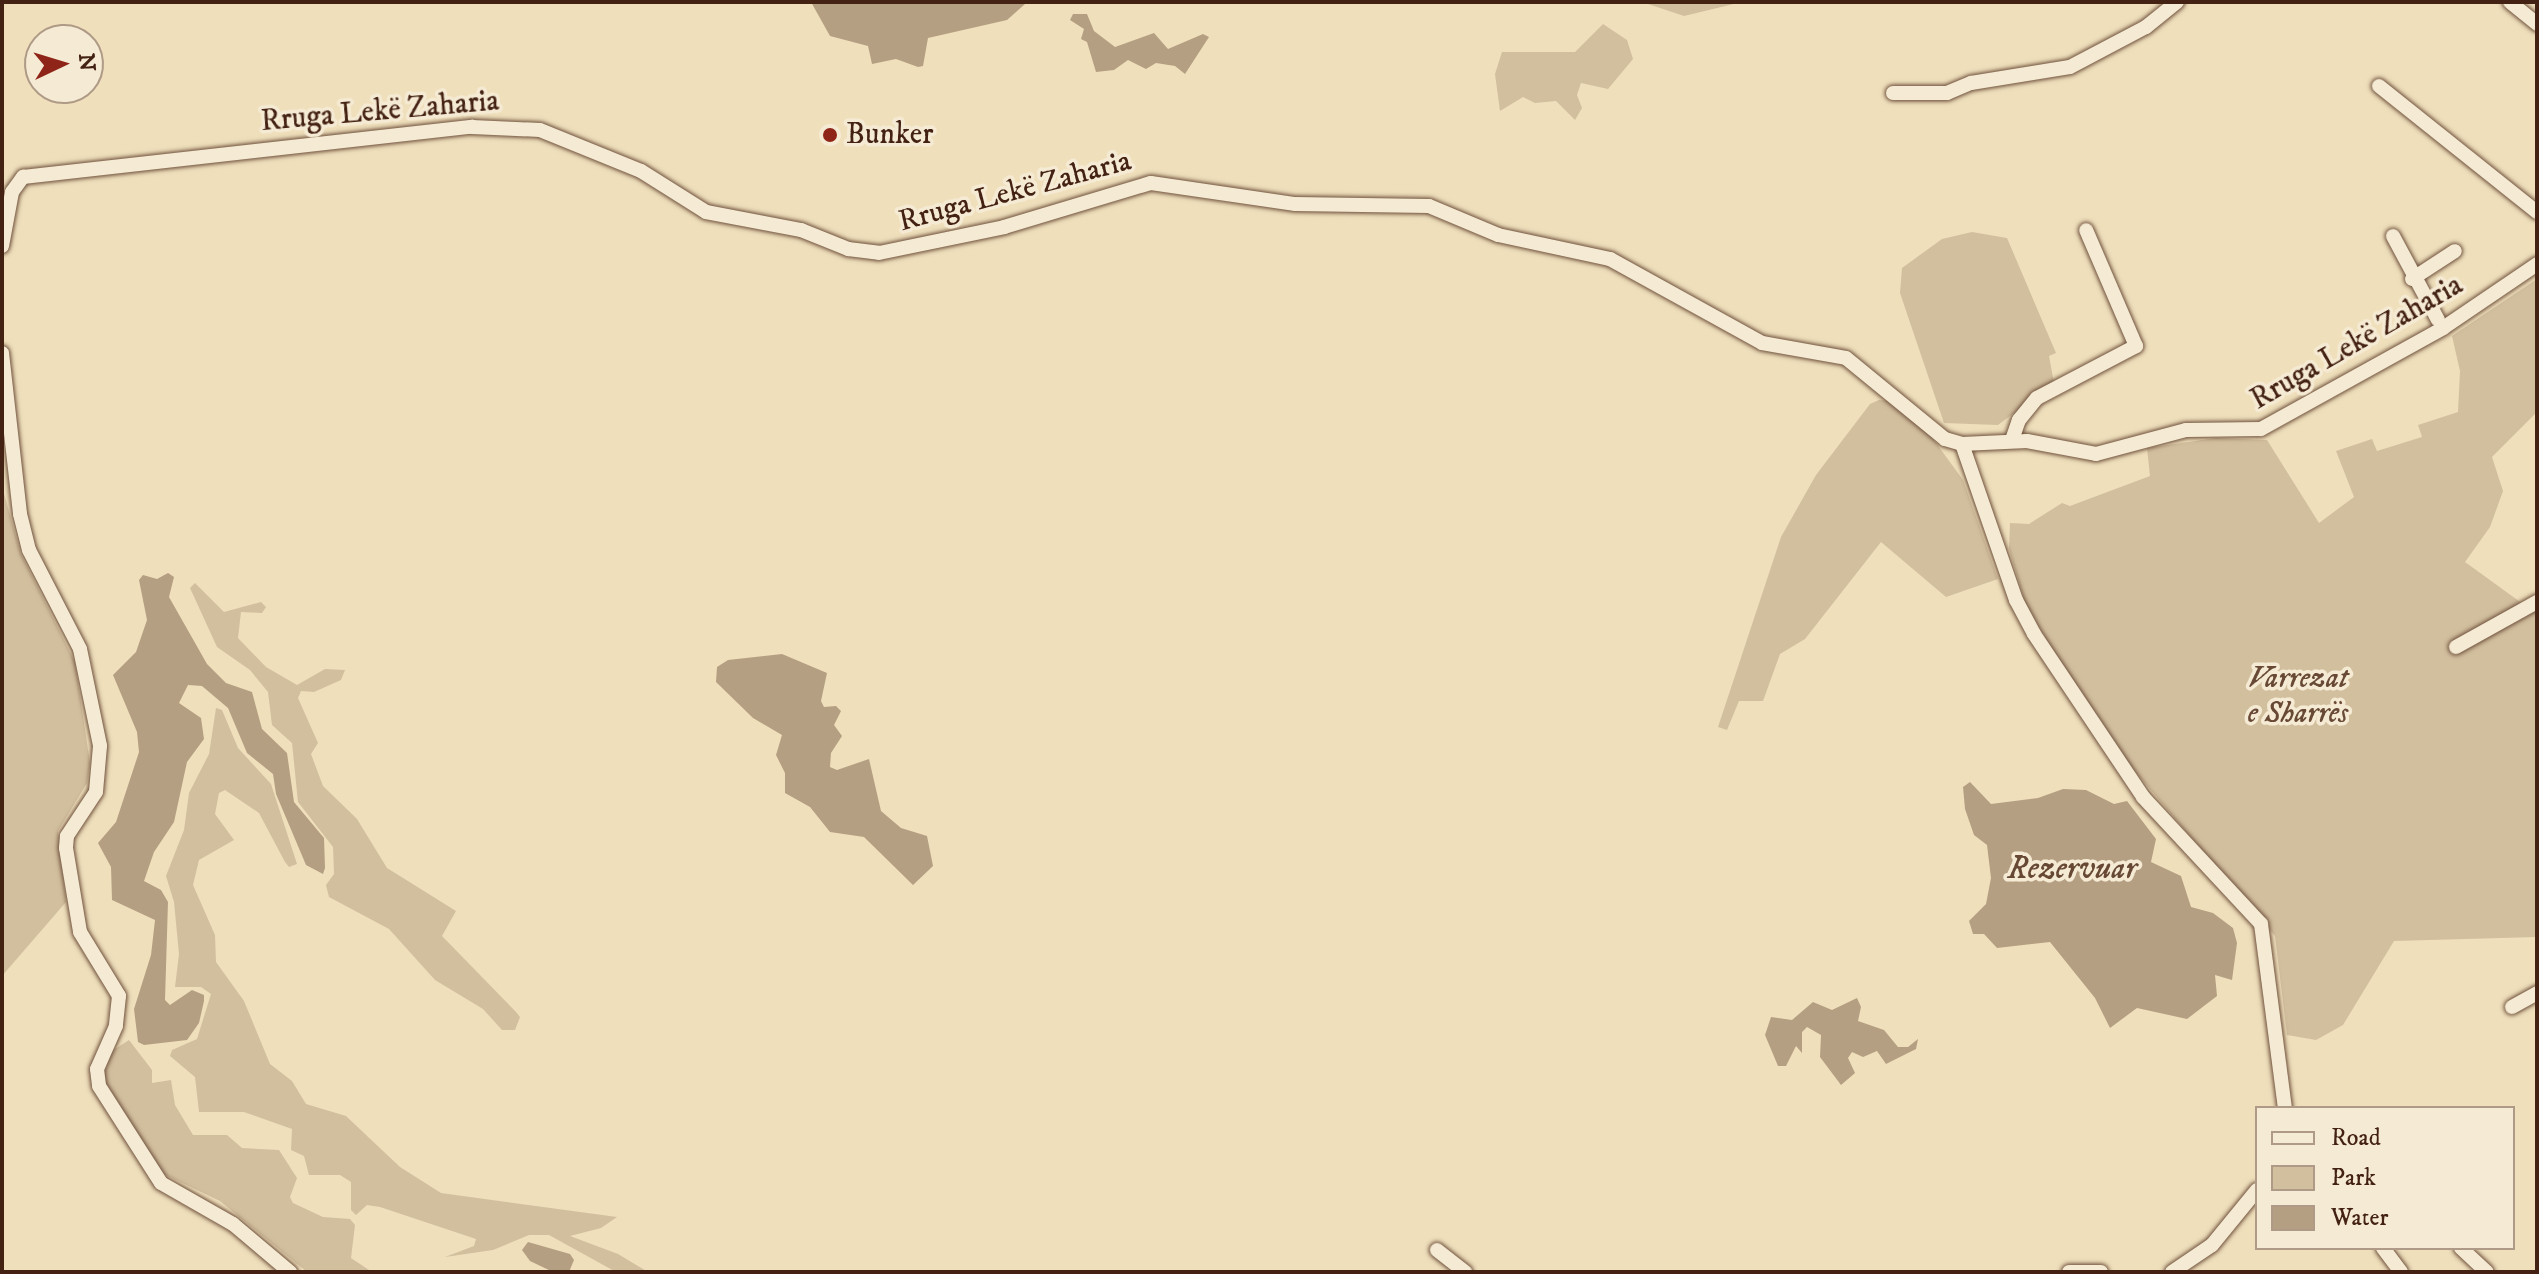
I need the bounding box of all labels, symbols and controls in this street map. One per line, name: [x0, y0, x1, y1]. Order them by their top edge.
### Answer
north arrow: [24, 24, 104, 104]
text: N: [72, 52, 101, 72]
street label: Rruga Lekë Zaharia: [259, 84, 501, 140]
place label: Bunker: [846, 117, 933, 153]
marker: Bunker: [821, 126, 839, 144]
street label: Rruga Lekë Zaharia: [895, 144, 1135, 240]
street label: Rruga Lekë Zaharia: [2245, 268, 2469, 418]
park label: Varrezat e Sharrës: [2248, 661, 2348, 732]
water label: Rezervuar: [2007, 850, 2137, 888]
legend: [2255, 1106, 2515, 1250]
text: Road: [2331, 1123, 2381, 1153]
text: Park: [2331, 1163, 2376, 1193]
text: Water: [2331, 1203, 2388, 1233]

